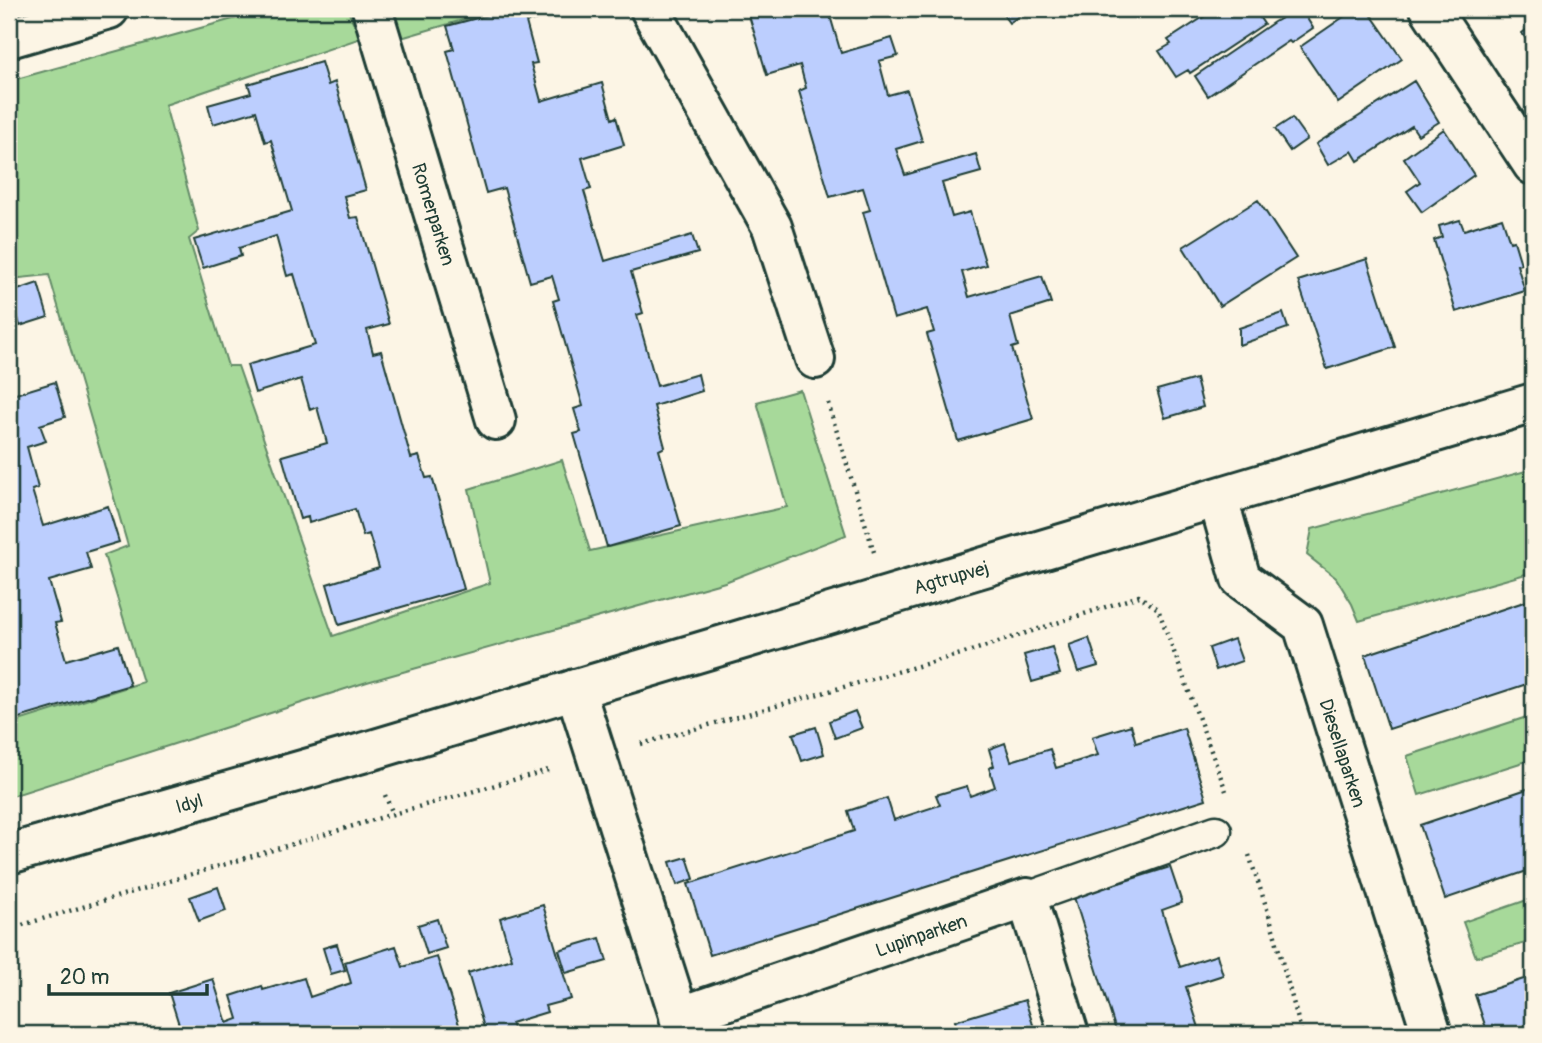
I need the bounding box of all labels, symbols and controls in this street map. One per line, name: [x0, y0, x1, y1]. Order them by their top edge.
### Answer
street label: Romerparken: [406, 160, 460, 268]
street label: Agtrupvej: [911, 556, 992, 600]
street label: Diesellaparken: [1313, 696, 1371, 811]
street label: Idyl: [173, 789, 206, 819]
street label: Lupinparken: [872, 909, 970, 963]
scale bar: [49, 952, 206, 996]
text: 20 m: [60, 964, 109, 991]

